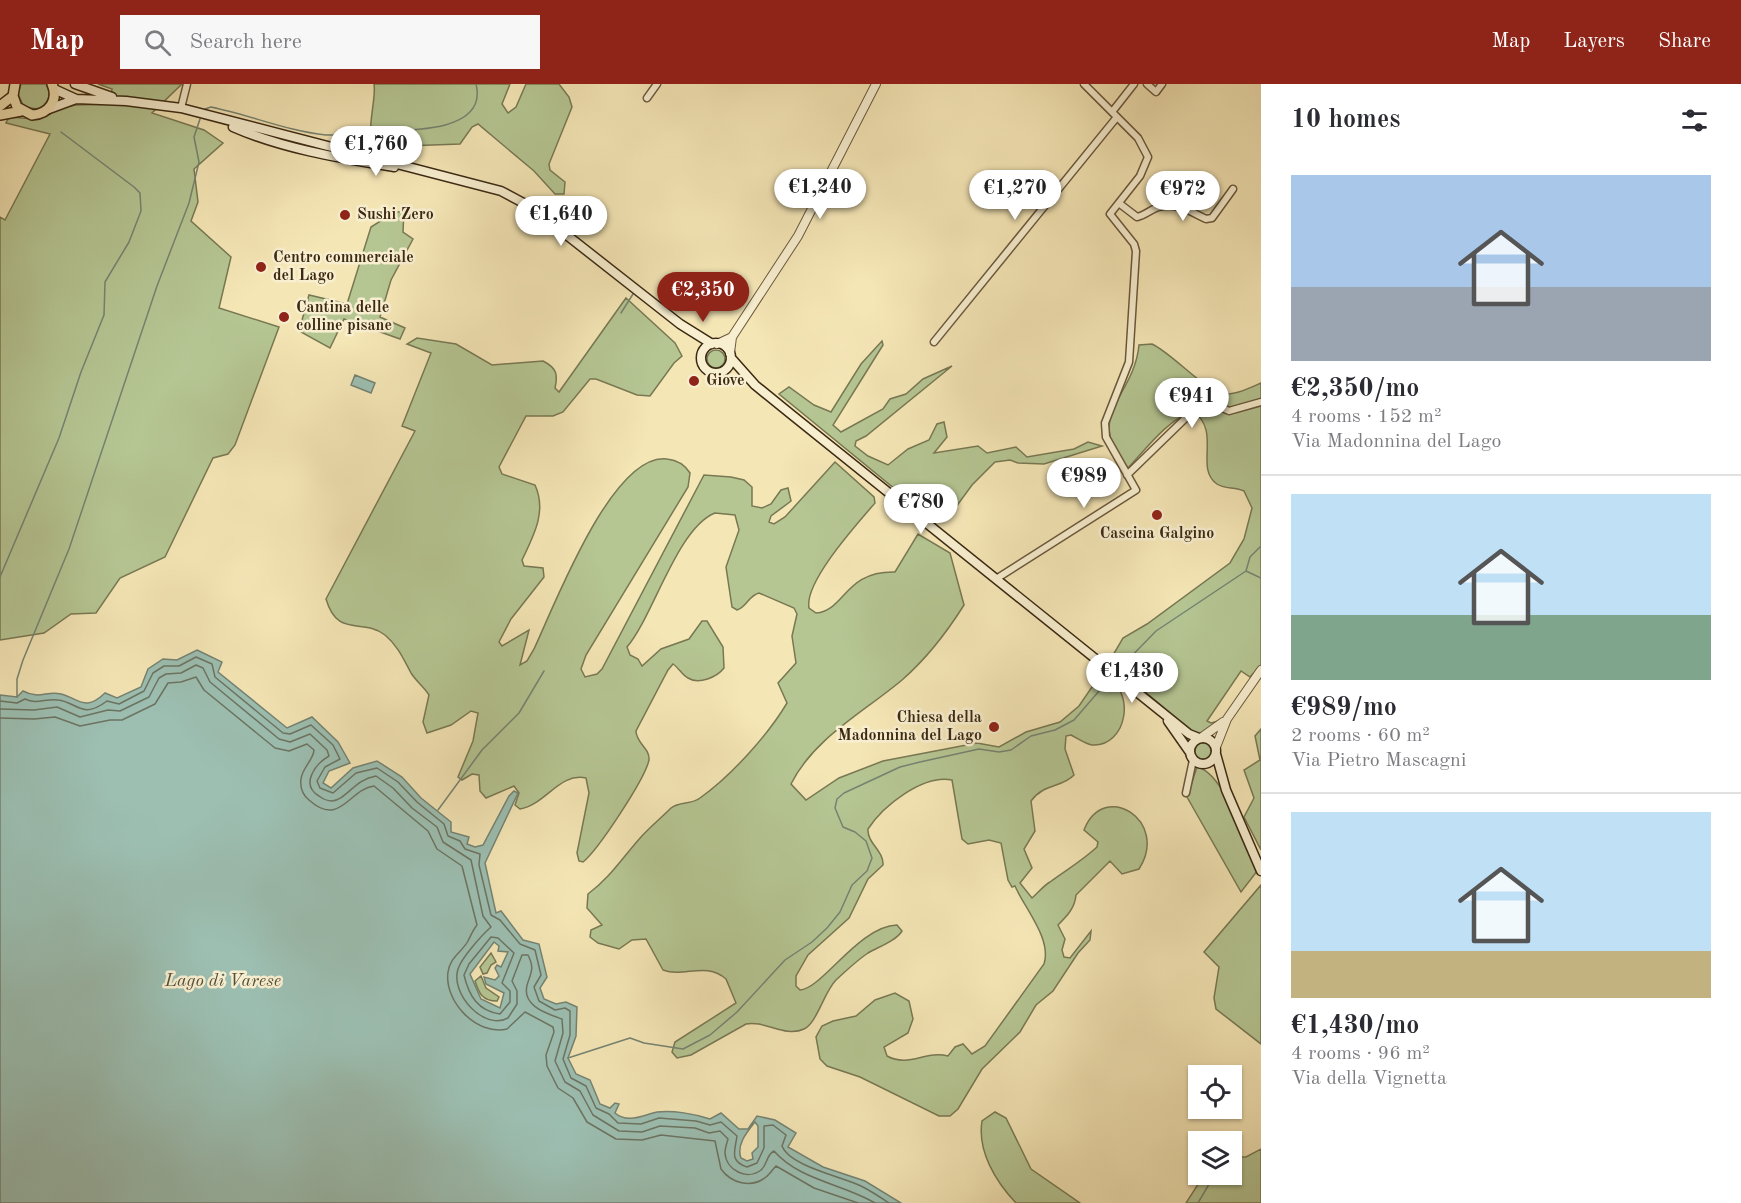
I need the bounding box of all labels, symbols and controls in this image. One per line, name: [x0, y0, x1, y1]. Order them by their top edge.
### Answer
search box: [120, 15, 540, 69]
icon: search: [141, 26, 174, 59]
text: Map: [30, 28, 84, 56]
text: Search here: [189, 31, 302, 53]
text: Map: [1491, 31, 1530, 52]
text: Layers: [1563, 31, 1625, 52]
text: Share: [1658, 31, 1711, 52]
icon: filters: [1678, 104, 1711, 137]
text: 10 homes: [1291, 107, 1400, 133]
pin: €1,760: [327, 126, 425, 177]
text: €1,760: [344, 135, 408, 155]
pin: €1,240: [771, 169, 869, 220]
pin: €1,270: [966, 170, 1064, 221]
pin: €972: [1147, 171, 1219, 222]
text: €1,240: [788, 178, 852, 198]
text: €1,270: [983, 179, 1047, 199]
text: €972: [1160, 180, 1206, 200]
pin: €1,640: [512, 196, 610, 247]
text: €1,640: [529, 205, 593, 225]
place label: Sushi Zero: [357, 207, 434, 223]
marker: Sushi Zero: [338, 208, 352, 222]
icon: home: [1447, 214, 1555, 322]
place label: Centro commerciale del Lago: [273, 250, 414, 284]
marker: Centro commerciale del Lago: [254, 260, 268, 274]
pin: €2,350: [654, 272, 752, 323]
text: €2,350: [671, 281, 735, 301]
place label: Cantina delle colline pisane: [296, 300, 392, 334]
marker: Cantina delle colline pisane: [277, 310, 291, 324]
place label: Giove: [706, 373, 744, 389]
marker: Giove: [687, 374, 701, 388]
text: €2,350/mo: [1291, 376, 1419, 402]
pin: €941: [1156, 378, 1228, 429]
text: €941: [1169, 387, 1215, 407]
text: 4 rooms · 152 m²: [1291, 407, 1441, 427]
text: Via Madonnina del Lago: [1291, 432, 1501, 452]
pin: €989: [1048, 458, 1120, 509]
text: €989: [1061, 467, 1107, 487]
pin: €780: [885, 484, 957, 535]
text: €780: [898, 493, 944, 513]
marker: Cascina Galgino: [1150, 508, 1164, 522]
place label: Cascina Galgino: [1100, 526, 1214, 542]
icon: home: [1447, 533, 1555, 641]
pin: €1,430: [1083, 653, 1181, 704]
text: €1,430: [1100, 662, 1164, 682]
text: €989/mo: [1291, 695, 1397, 721]
place label: Chiesa della Madonnina del Lago: [838, 710, 982, 744]
marker: Chiesa della Madonnina del Lago: [987, 720, 1001, 734]
text: 2 rooms · 60 m²: [1291, 726, 1430, 746]
text: Via Pietro Mascagni: [1291, 751, 1466, 771]
icon: home: [1447, 851, 1555, 959]
water label: Lago di Varese: [164, 972, 281, 990]
text: €1,430/mo: [1291, 1013, 1419, 1039]
text: 4 rooms · 96 m²: [1291, 1044, 1430, 1064]
map controls: [1188, 1065, 1242, 1185]
button: locate: [1188, 1065, 1242, 1119]
text: Via della Vignetta: [1291, 1069, 1447, 1089]
button: layers: [1188, 1131, 1242, 1185]

